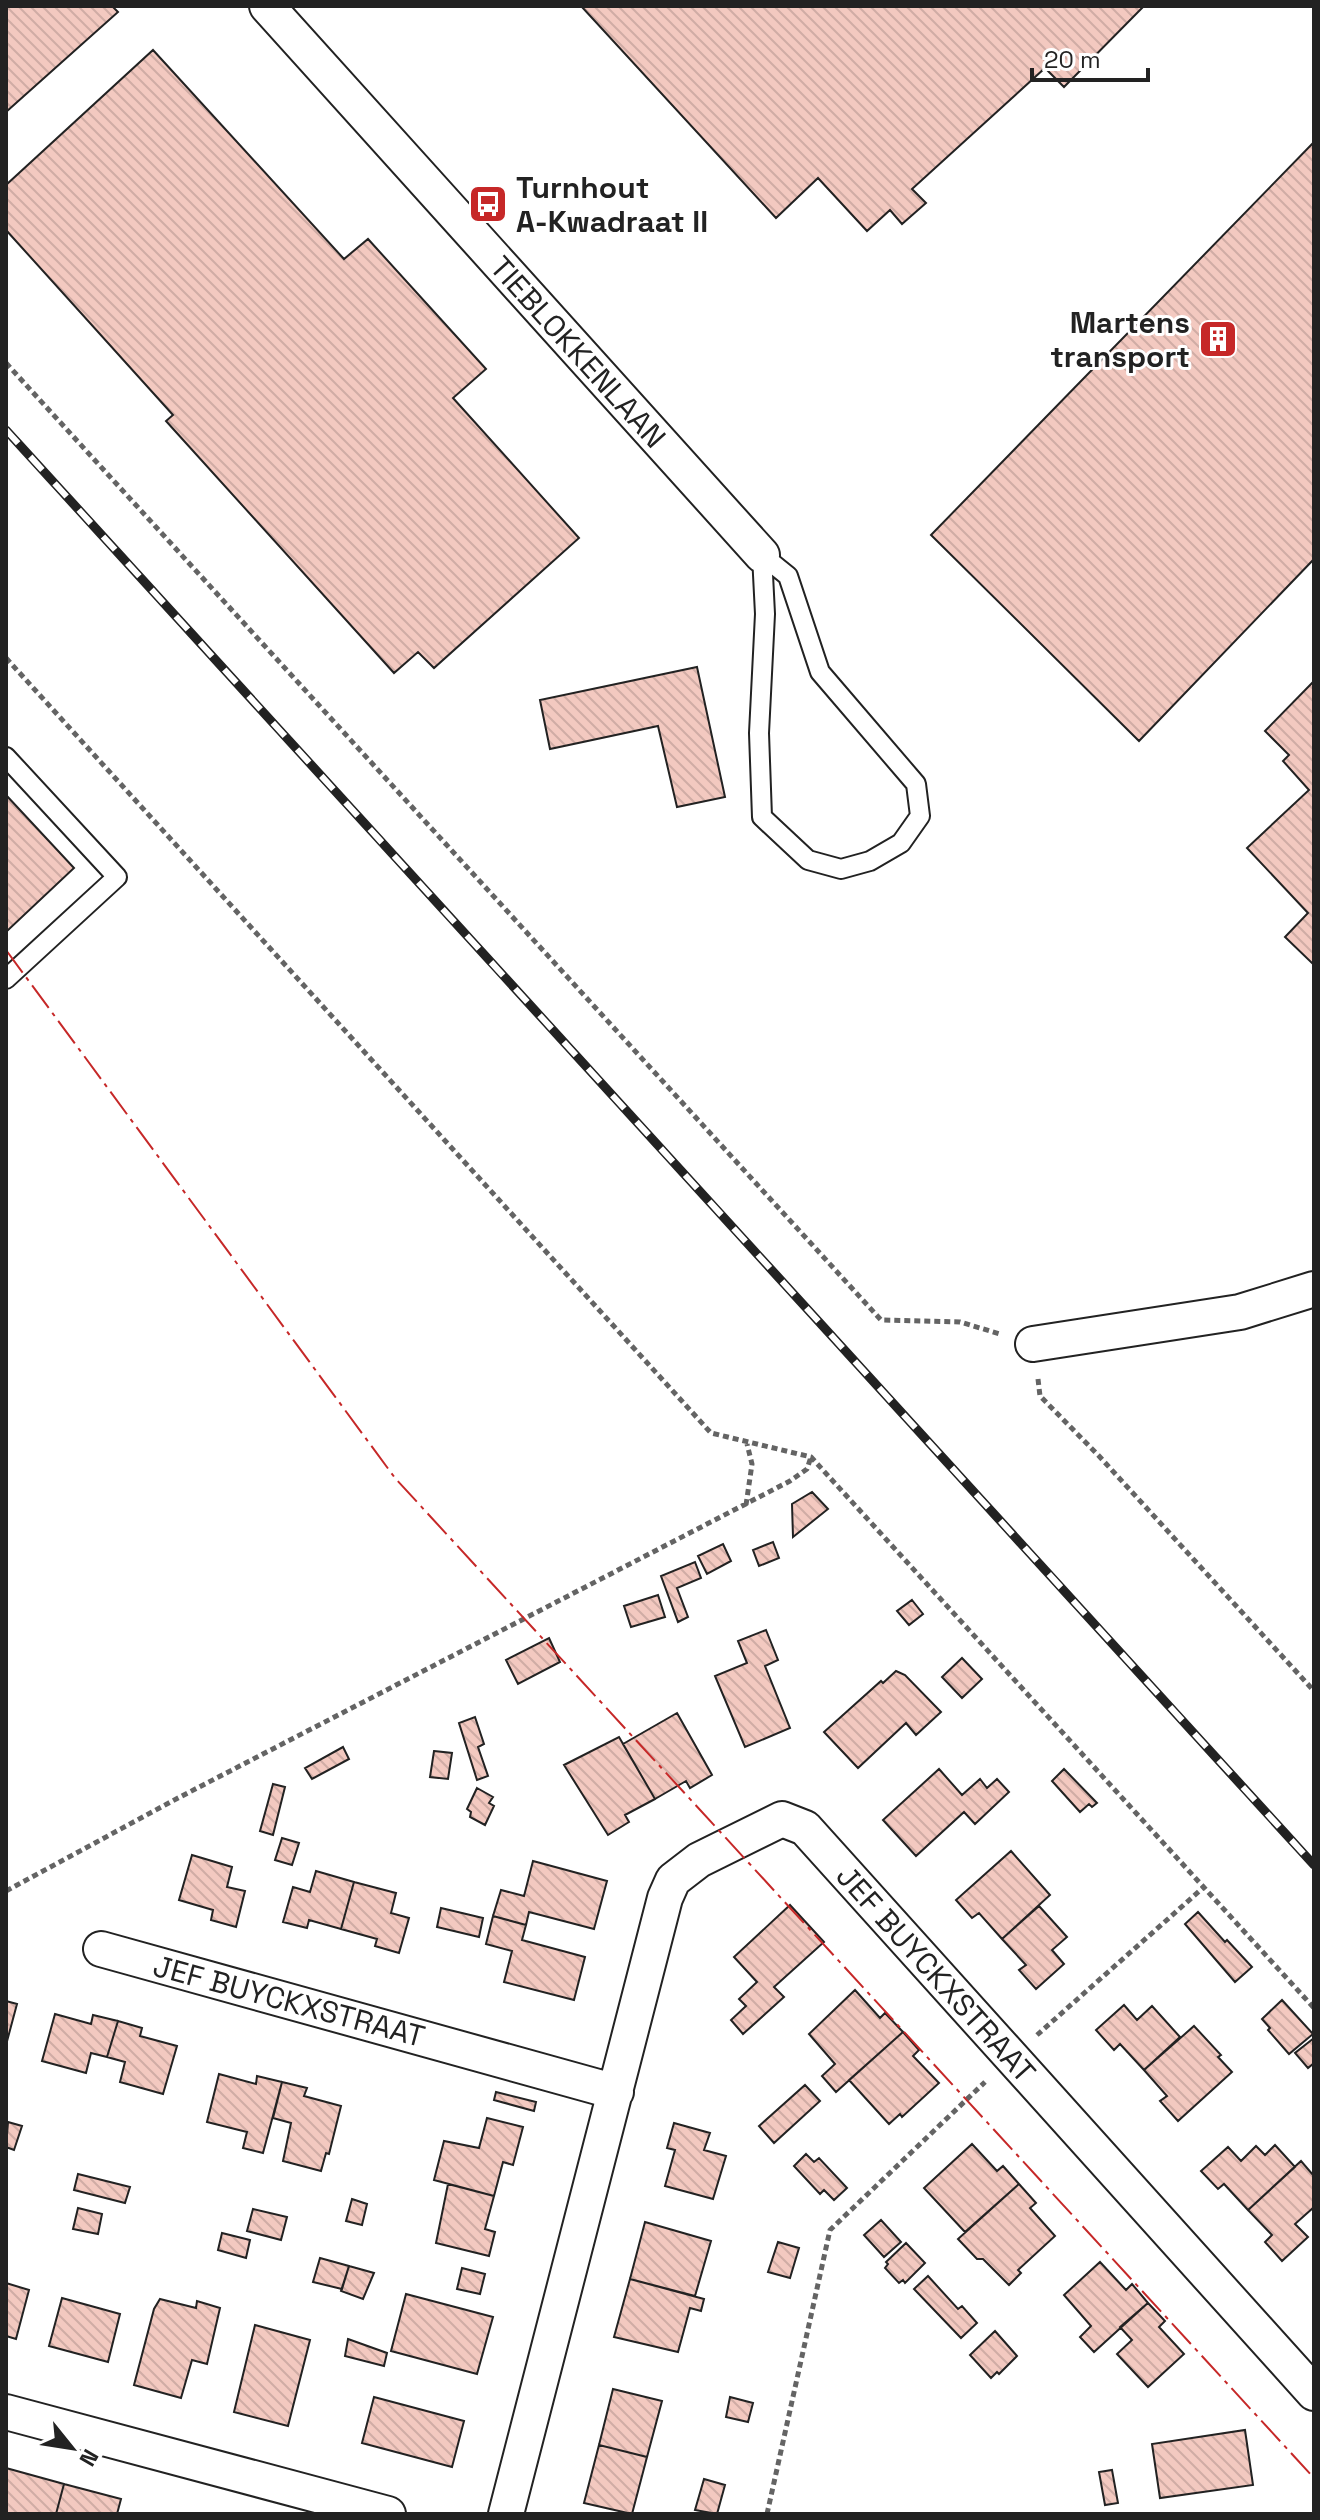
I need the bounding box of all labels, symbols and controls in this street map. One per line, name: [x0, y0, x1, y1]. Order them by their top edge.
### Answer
scale bar: [1032, 32, 1148, 82]
text: 20 m: [1044, 44, 1101, 75]
place label: Turnhout A-Kwadraat II: [516, 168, 708, 241]
bus stop icon: Turnhout A-Kwadraat II: [467, 183, 509, 225]
street label: TIEBLOKKENLAAN: [482, 248, 674, 456]
place label: Martens transport: [1050, 303, 1190, 376]
building icon: Martens transport: [1197, 318, 1239, 360]
street label: JEF BUYCKXSTRAAT: [828, 1857, 1044, 2091]
street label: JEF BUYCKXSTRAAT: [149, 1946, 429, 2056]
north arrow: [32, 2408, 112, 2488]
text: N: [74, 2445, 105, 2471]

